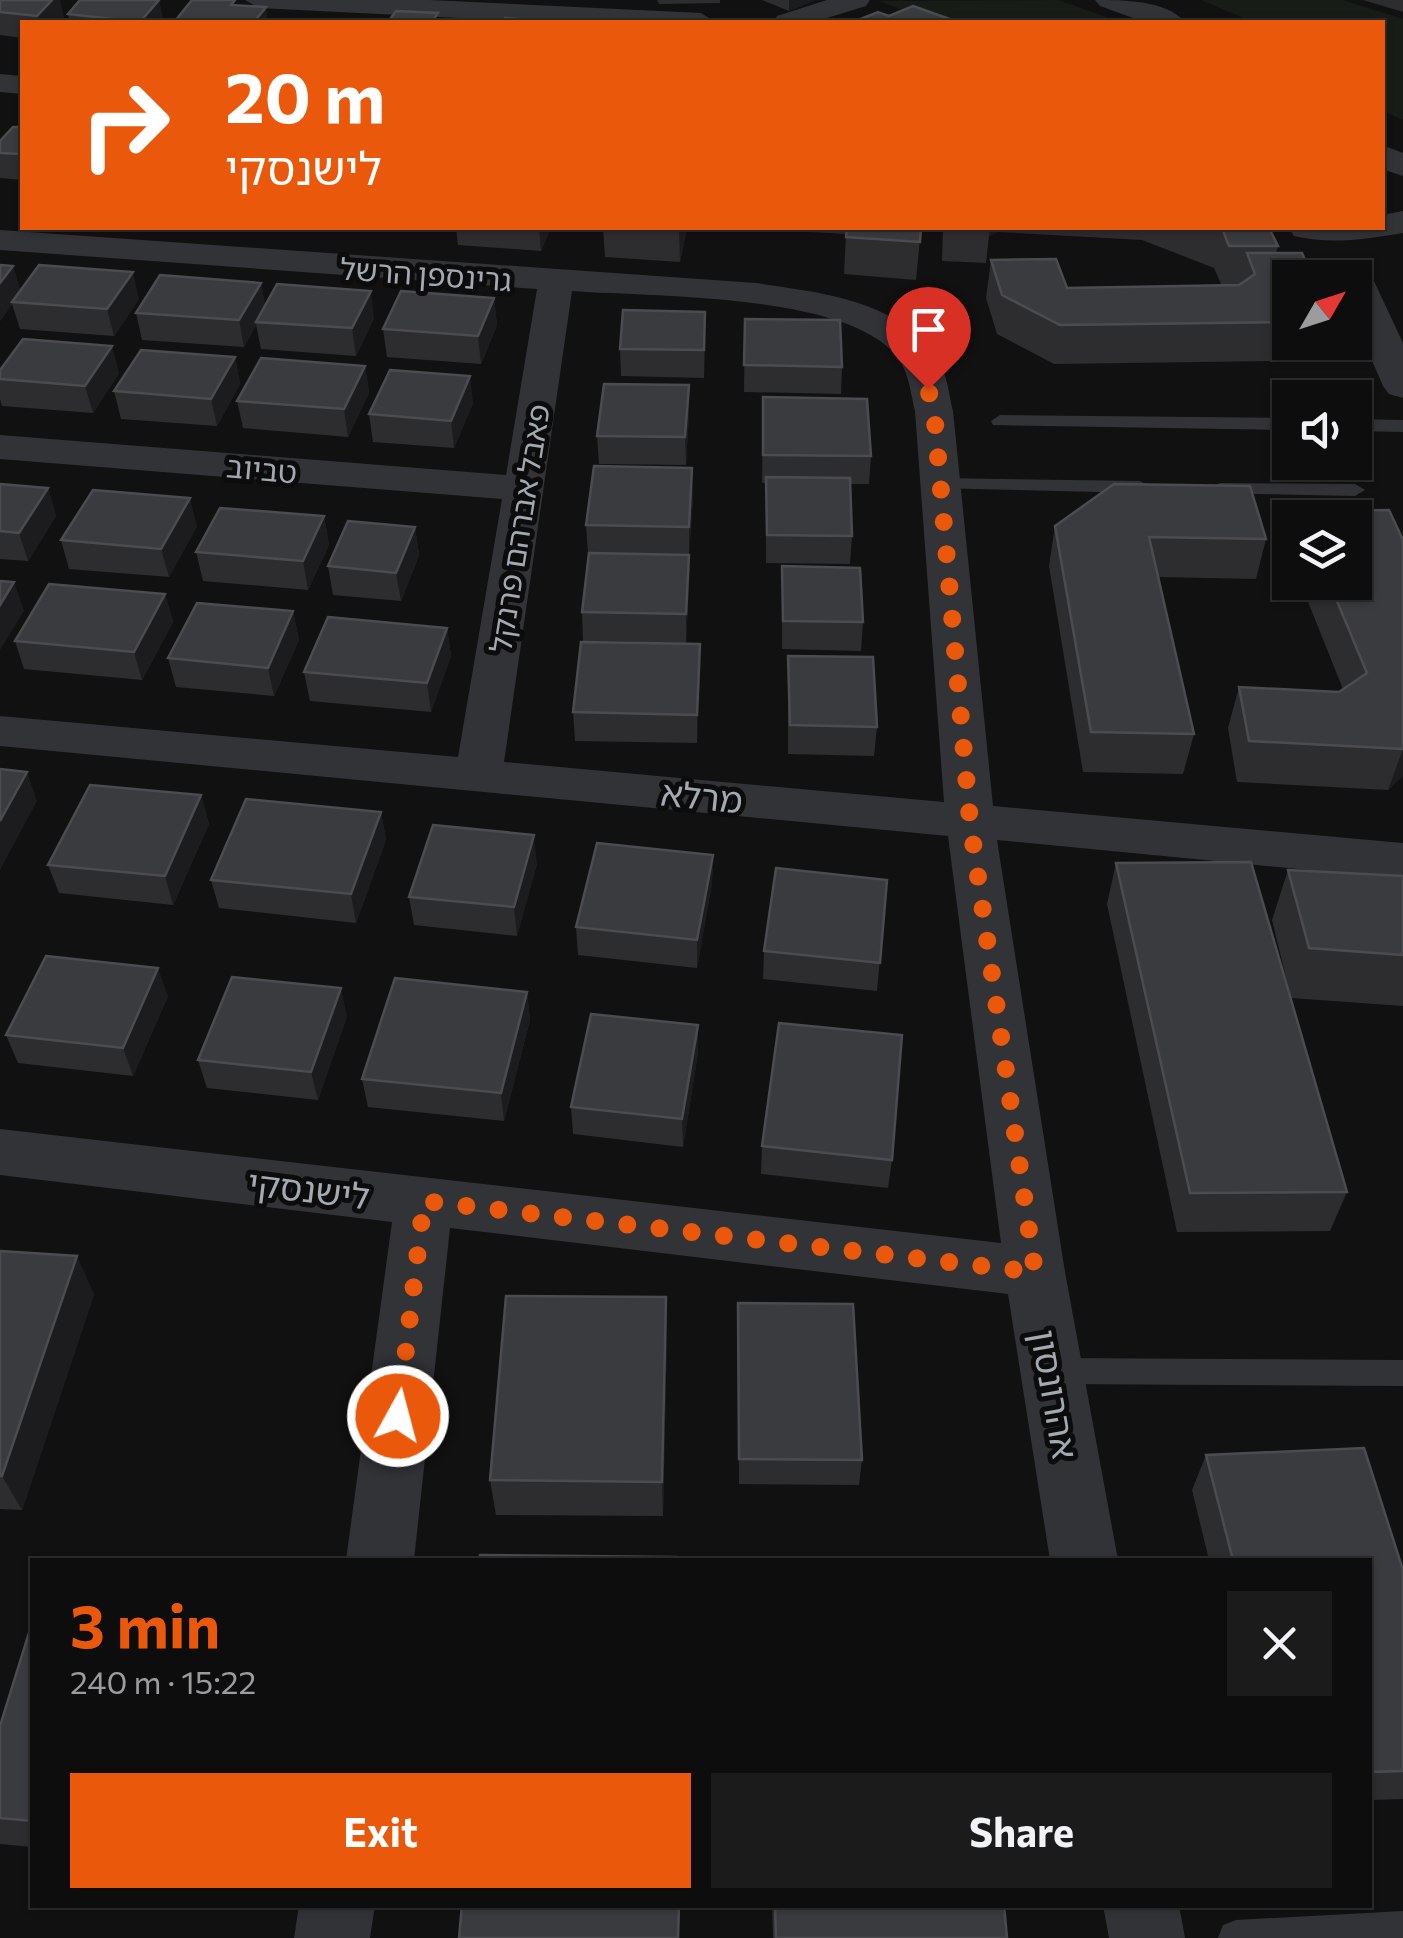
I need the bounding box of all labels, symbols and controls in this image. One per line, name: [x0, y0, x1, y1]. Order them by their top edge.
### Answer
text: 20 m: [225, 52, 385, 137]
icon: right: [60, 60, 190, 190]
text: לישנסקי: [225, 139, 382, 194]
street label: גרינספן הרשל: [339, 249, 513, 297]
north arrow: [1272, 260, 1372, 360]
map controls: [1272, 260, 1372, 600]
pin: [886, 287, 971, 390]
icon: arrive: [901, 302, 956, 357]
button: sound: [1272, 380, 1372, 480]
street label: פאבל אברהם פרנקל: [480, 401, 556, 655]
street label: טביוב: [225, 446, 299, 490]
button: layers: [1272, 500, 1372, 600]
street label: מרלא: [659, 769, 745, 821]
street label: לישנסקי: [246, 1159, 372, 1217]
street label: אהרונסון: [1023, 1326, 1089, 1462]
position arrow: [346, 1364, 450, 1468]
text: 3 min: [70, 1587, 220, 1660]
button: close: [1227, 1591, 1332, 1696]
text: 240 m · 15:22: [70, 1661, 256, 1701]
button: Exit: [70, 1773, 691, 1888]
button: Share: [711, 1773, 1332, 1888]

